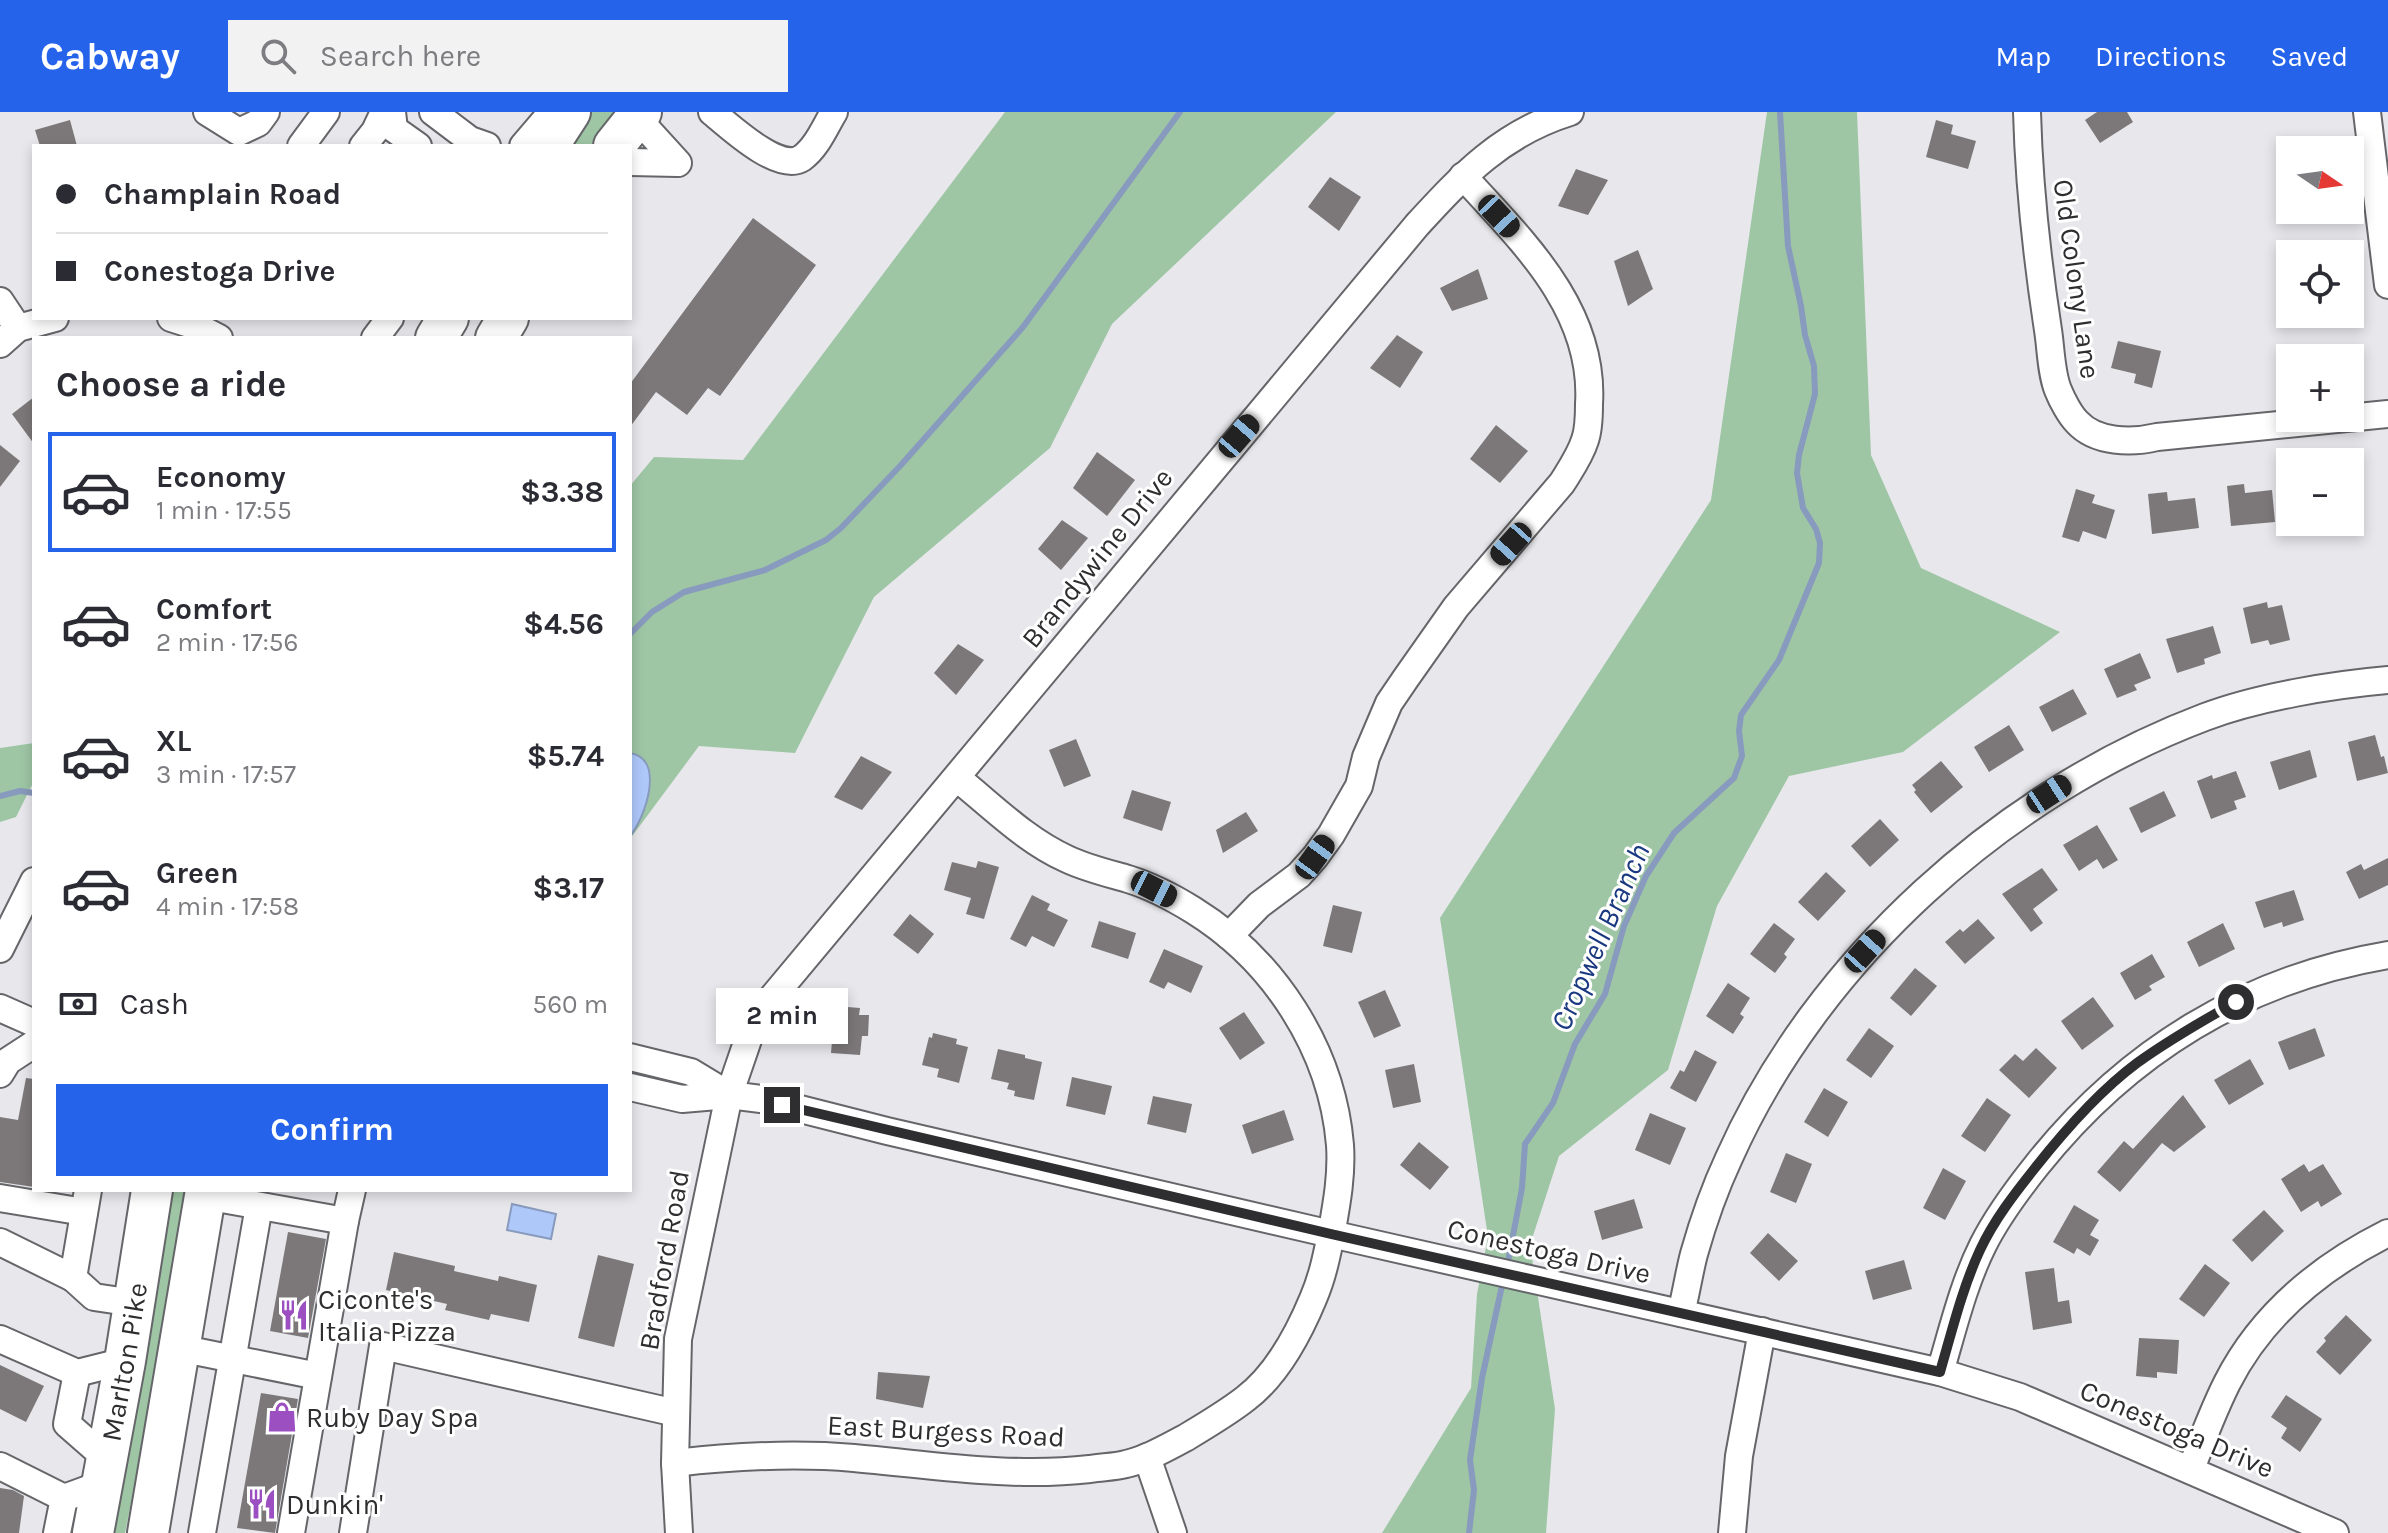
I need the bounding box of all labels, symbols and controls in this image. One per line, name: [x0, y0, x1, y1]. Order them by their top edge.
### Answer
search box: [228, 20, 788, 92]
text: Cabway: [40, 34, 180, 79]
icon: search: [256, 34, 300, 78]
text: Search here: [320, 38, 481, 74]
text: Map: [1996, 40, 2051, 73]
text: Directions: [2095, 40, 2227, 73]
text: Saved: [2271, 40, 2348, 73]
north arrow: [2276, 136, 2364, 224]
map controls: [2276, 136, 2364, 536]
text: Champlain Road: [104, 176, 341, 212]
street label: Old Colony Lane: [2047, 177, 2107, 381]
car: [1474, 190, 1524, 242]
button: locate: [2276, 240, 2364, 328]
text: Conestoga Drive: [104, 253, 336, 289]
button: +: [2276, 344, 2364, 432]
text: Choose a ride: [56, 363, 286, 405]
car: [1214, 410, 1264, 462]
button: −: [2276, 448, 2364, 536]
icon: car: [60, 456, 132, 528]
text: Economy: [156, 459, 286, 495]
street label: Brandywine Drive: [1015, 462, 1179, 654]
text: $3.38: [520, 474, 604, 510]
text: 1 min · 17:55: [156, 495, 292, 526]
car: [1486, 518, 1536, 570]
icon: car: [60, 588, 132, 660]
text: Comfort: [156, 591, 272, 627]
text: $4.56: [523, 606, 604, 642]
text: 2 min · 17:56: [156, 627, 298, 658]
icon: car: [60, 720, 132, 792]
text: XL: [156, 723, 191, 759]
text: $5.74: [527, 738, 604, 774]
text: 3 min · 17:57: [156, 759, 296, 790]
car: [2022, 771, 2076, 817]
car: [1291, 831, 1339, 883]
water label: Cropwell Branch: [1543, 838, 1657, 1036]
icon: car: [60, 852, 132, 924]
text: Green: [156, 855, 239, 891]
car: [1127, 867, 1181, 911]
text: $3.17: [533, 870, 604, 906]
text: 4 min · 17:58: [156, 891, 299, 922]
car: [1840, 925, 1890, 977]
icon: cash: [56, 982, 100, 1026]
route start: [2218, 984, 2254, 1020]
text: Cash: [120, 986, 189, 1022]
text: 560 m: [533, 989, 608, 1020]
callout: 2 min: [716, 989, 848, 1045]
text: 2 min: [746, 1000, 818, 1031]
button: Confirm: [56, 1084, 608, 1176]
route end: [764, 1087, 800, 1123]
street label: Bradford Road: [632, 1167, 696, 1353]
street label: Conestoga Drive: [1444, 1212, 1654, 1290]
street label: Marlton Pike: [94, 1280, 154, 1444]
place label: Ciconte's Italia Pizza: [318, 1283, 456, 1348]
restaurant icon: Ciconte's Italia Pizza: [277, 1298, 311, 1332]
street label: Conestoga Drive: [2075, 1373, 2279, 1485]
shop icon: Ruby Day Spa: [265, 1400, 299, 1434]
place label: Ruby Day Spa: [306, 1401, 479, 1434]
street label: East Burgess Road: [826, 1408, 1066, 1454]
restaurant icon: Dunkin': [245, 1487, 279, 1521]
place label: Dunkin': [286, 1488, 383, 1521]

